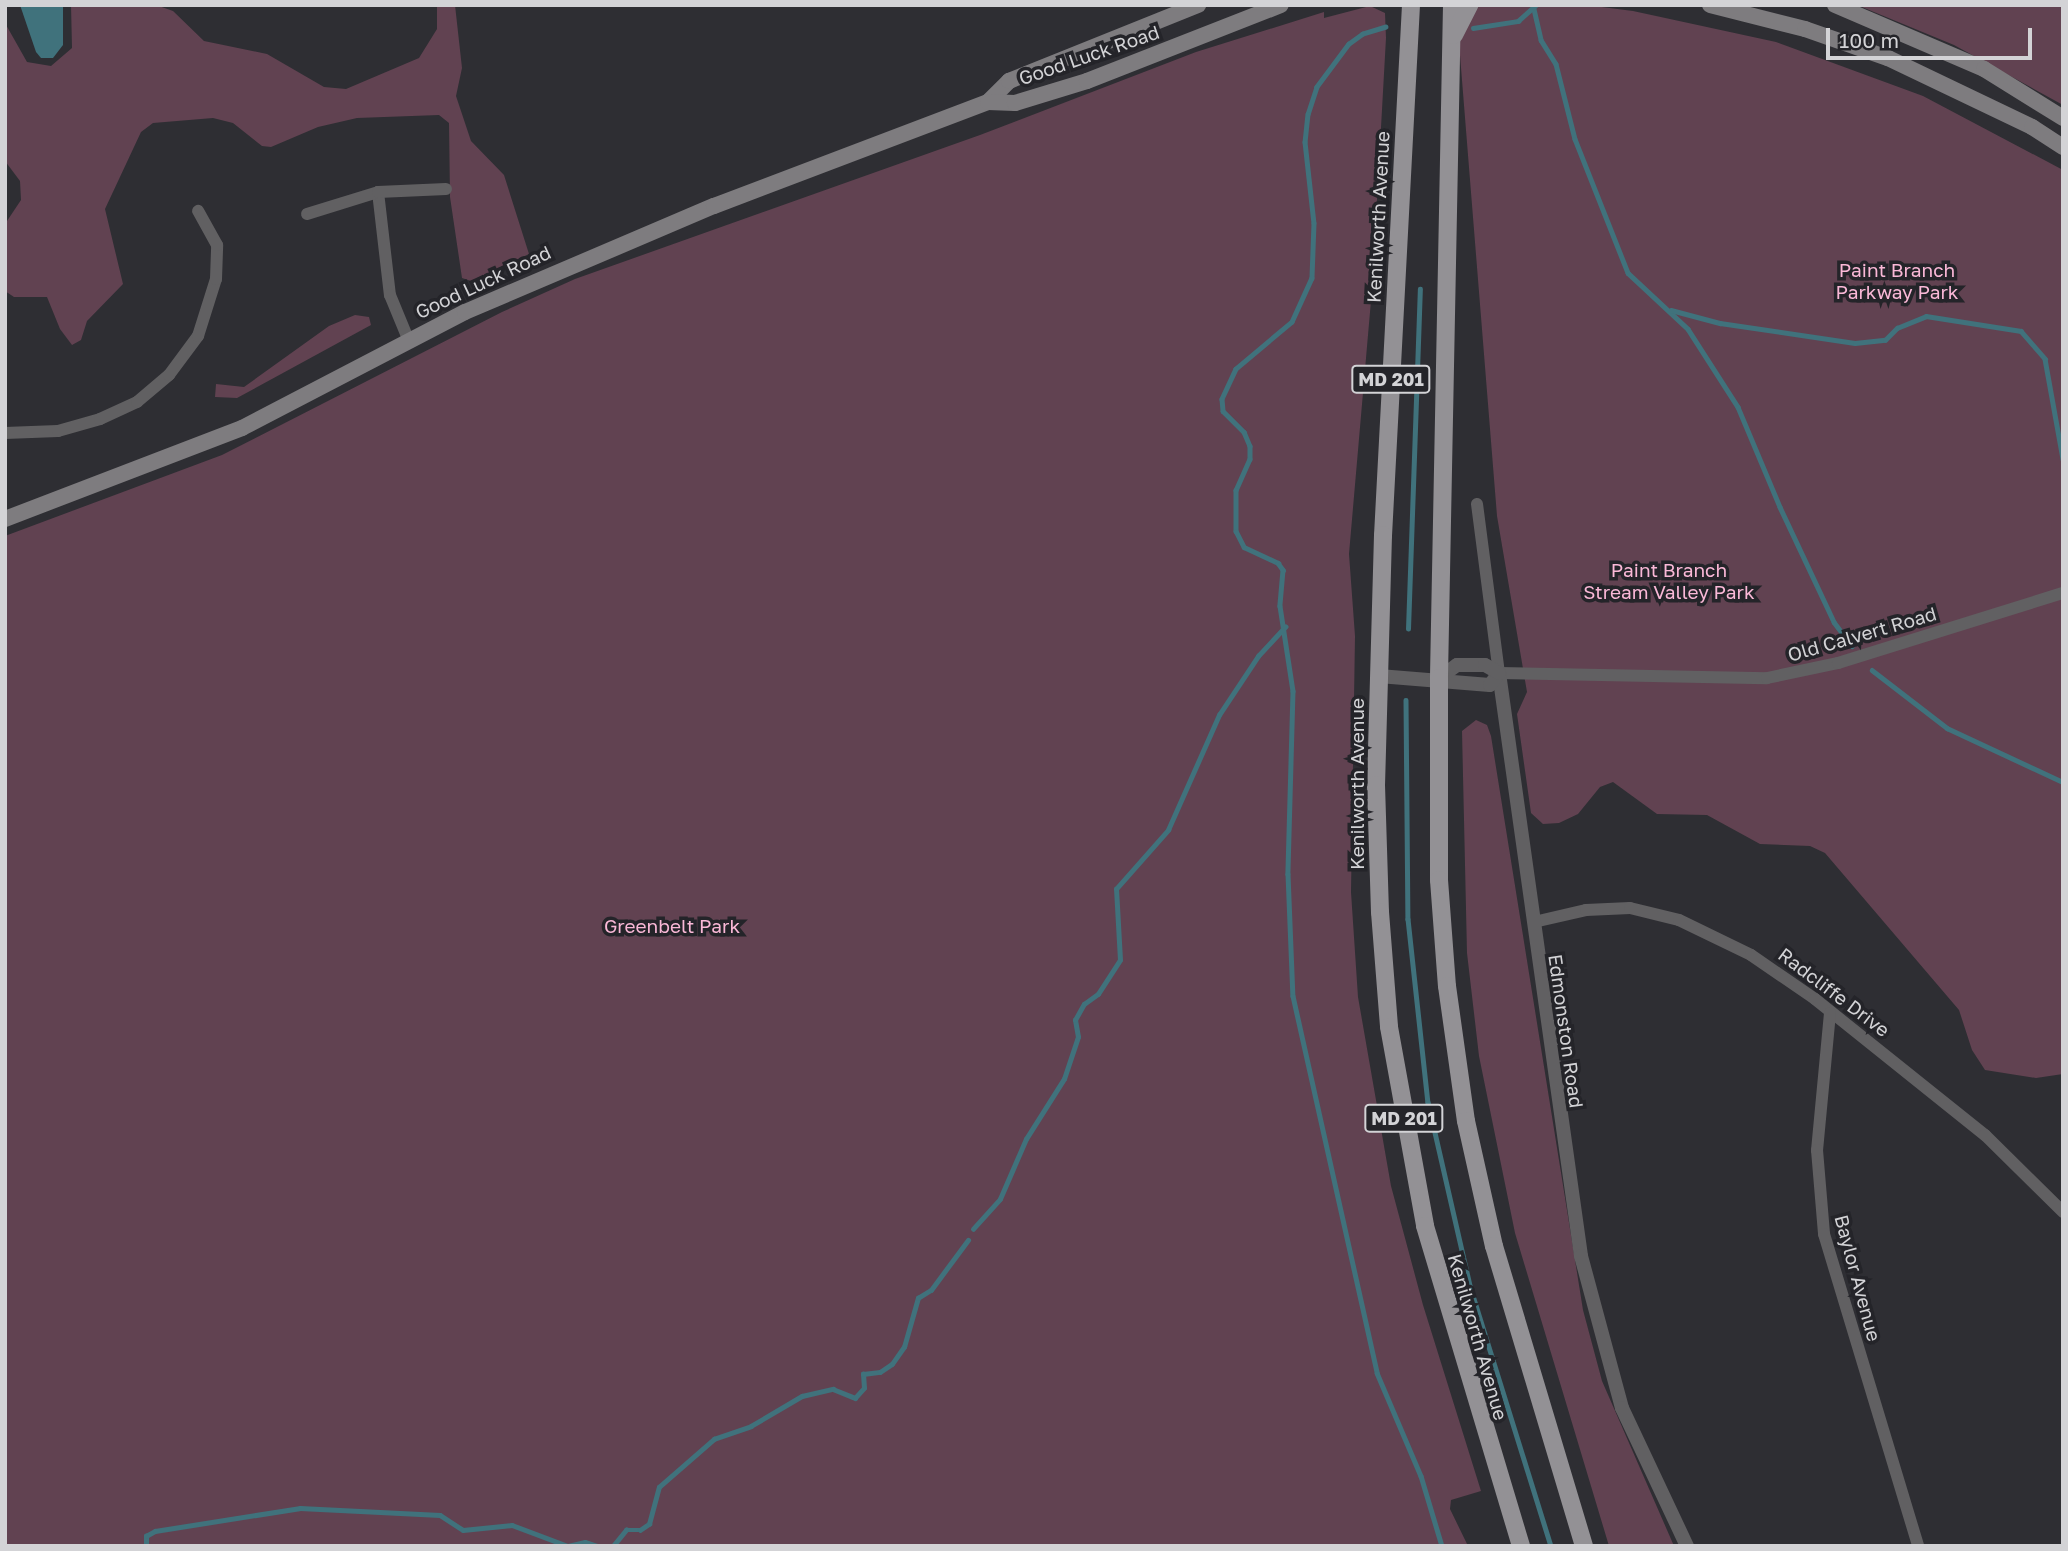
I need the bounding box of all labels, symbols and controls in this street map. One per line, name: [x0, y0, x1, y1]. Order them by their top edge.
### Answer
scale bar: [1830, 14, 2036, 58]
street label: Good Luck Road: [1016, 20, 1162, 90]
text: 100 m: [1839, 27, 1899, 53]
street label: Kenilworth Avenue: [1362, 131, 1394, 303]
street label: Good Luck Road: [412, 241, 554, 323]
park label: Paint Branch Parkway Park: [1835, 259, 1959, 303]
road number: MD 201: [1351, 365, 1431, 394]
park label: Paint Branch Stream Valley Park: [1583, 559, 1755, 603]
street label: Old Calvert Road: [1785, 602, 1939, 666]
street label: Kenilworth Avenue: [1346, 698, 1368, 870]
park label: Greenbelt Park: [604, 915, 740, 937]
street label: Radcliffe Drive: [1774, 943, 1894, 1041]
street label: Edmonston Road: [1544, 953, 1588, 1109]
road number: MD 201: [1364, 1104, 1444, 1133]
street label: Baylor Avenue: [1830, 1212, 1886, 1344]
street label: Kenilworth Avenue: [1443, 1251, 1513, 1423]

